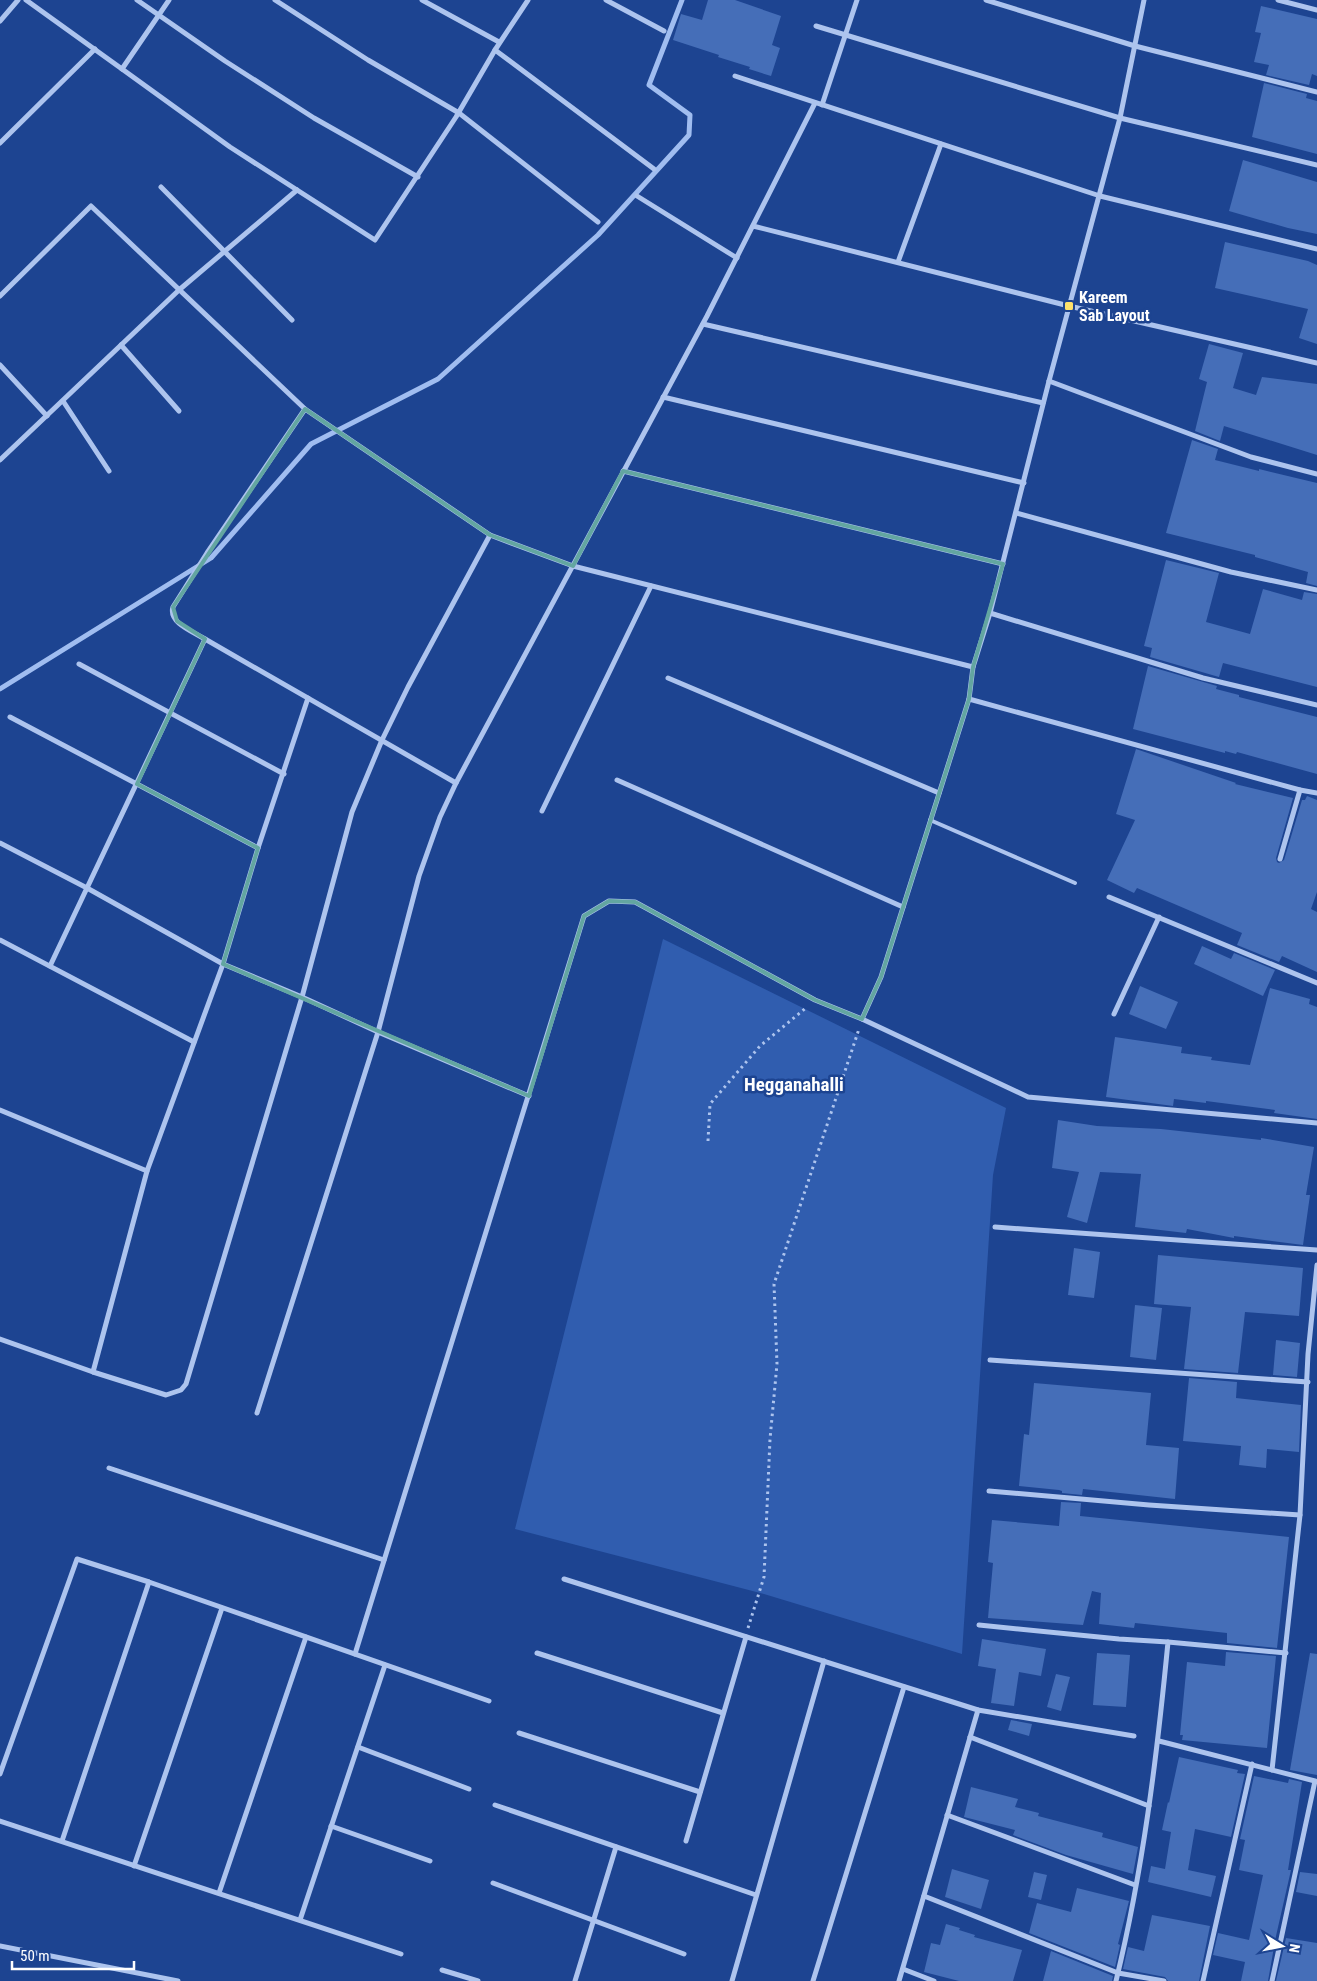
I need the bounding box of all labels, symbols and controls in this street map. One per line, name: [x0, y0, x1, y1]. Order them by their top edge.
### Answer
place label: Kareem Sab Layout: [1079, 288, 1150, 325]
marker: Kareem Sab Layout: [1063, 300, 1075, 312]
district label: Hegganahalli: [744, 1073, 844, 1096]
north arrow: [1257, 1921, 1307, 1971]
scale bar: [12, 1938, 135, 1970]
text: N: [1286, 1943, 1303, 1954]
text: 50 m: [20, 1947, 50, 1965]

